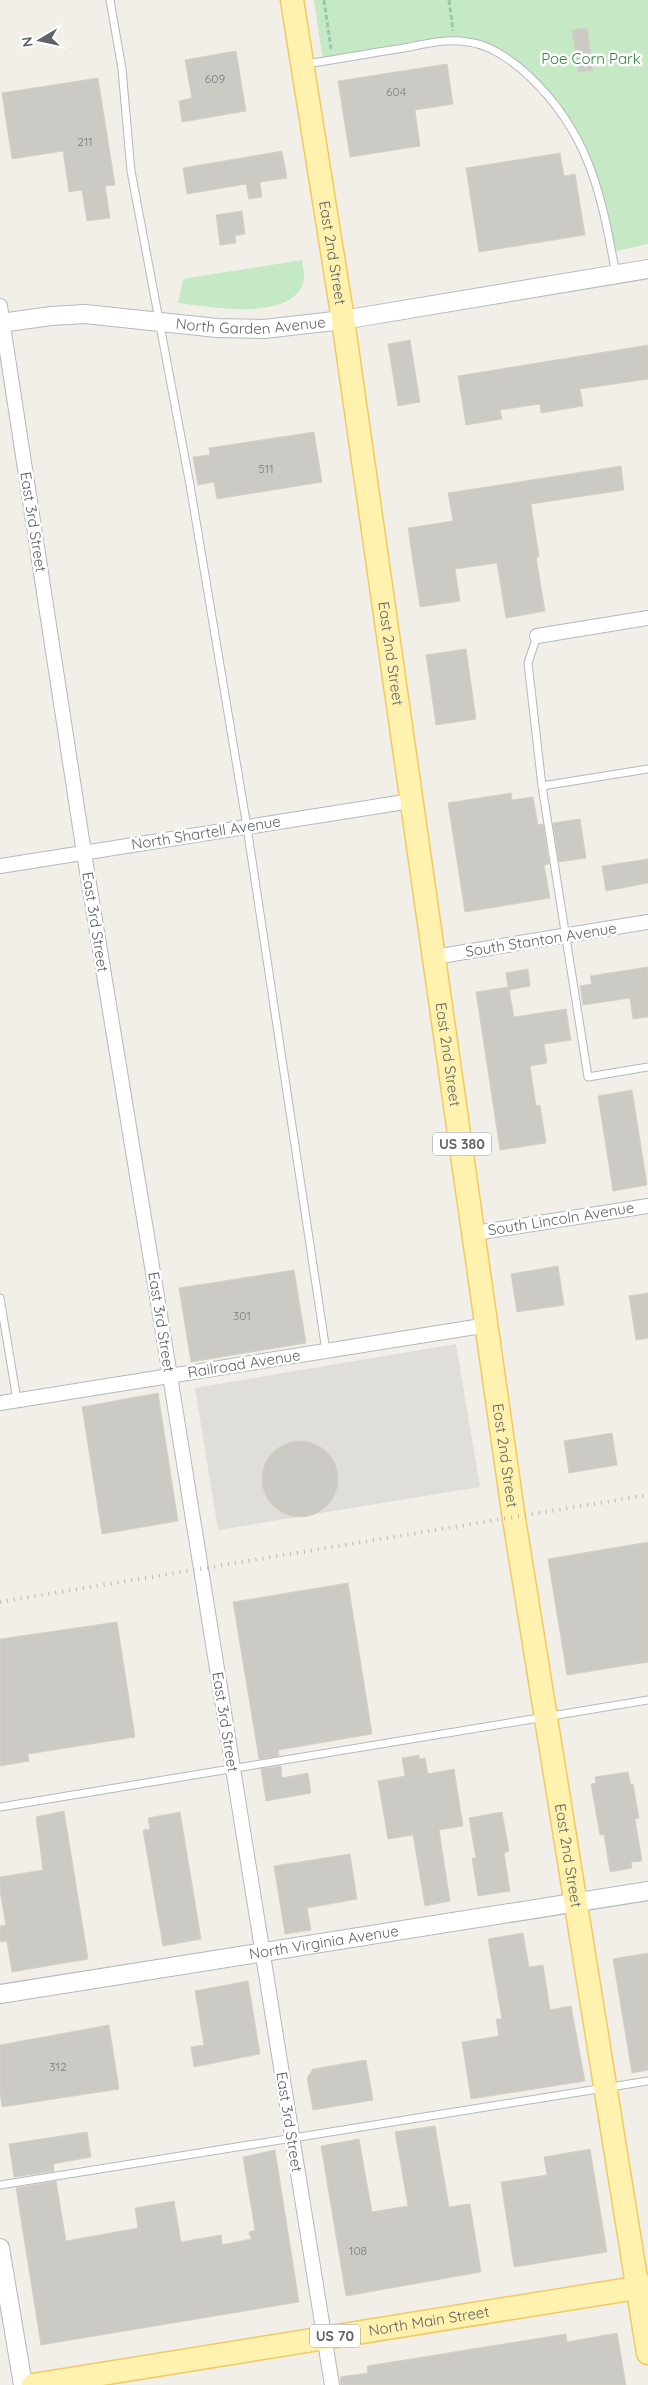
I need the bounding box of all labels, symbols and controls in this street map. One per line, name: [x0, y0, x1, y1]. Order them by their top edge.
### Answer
north arrow: [15, 15, 65, 65]
text: N: [17, 36, 37, 49]
park label: Poe Corn Park: [541, 49, 641, 68]
house number: 609: [205, 71, 225, 86]
house number: 604: [386, 84, 406, 99]
house number: 211: [77, 134, 93, 149]
street label: East 2nd Street: [315, 199, 350, 306]
street label: North Garden Avenue: [175, 312, 327, 338]
house number: 511: [258, 461, 274, 476]
street label: East 3rd Street: [16, 470, 51, 573]
street label: East 2nd Street: [374, 600, 408, 707]
street label: North Shartell Avenue: [130, 811, 282, 854]
street label: East 3rd Street: [78, 870, 113, 973]
street label: South Stanton Avenue: [464, 918, 618, 961]
street label: East 2nd Street: [431, 1001, 465, 1108]
road number: US 380: [433, 1132, 491, 1156]
street label: South Lincoln Avenue: [486, 1198, 635, 1239]
street label: East 3rd Street: [144, 1270, 179, 1373]
house number: 301: [233, 1308, 251, 1323]
street label: Railroad Avenue: [186, 1345, 302, 1382]
street label: East 2nd Street: [489, 1402, 522, 1509]
street label: East 3rd Street: [208, 1670, 243, 1773]
street label: East 2nd Street: [551, 1802, 586, 1909]
street label: North Virginia Avenue: [248, 1921, 400, 1963]
house number: 312: [49, 2059, 67, 2074]
street label: East 3rd Street: [272, 2070, 307, 2173]
house number: 108: [349, 2243, 367, 2258]
street label: North Main Street: [367, 2302, 491, 2340]
road number: US 70: [310, 2324, 360, 2348]

